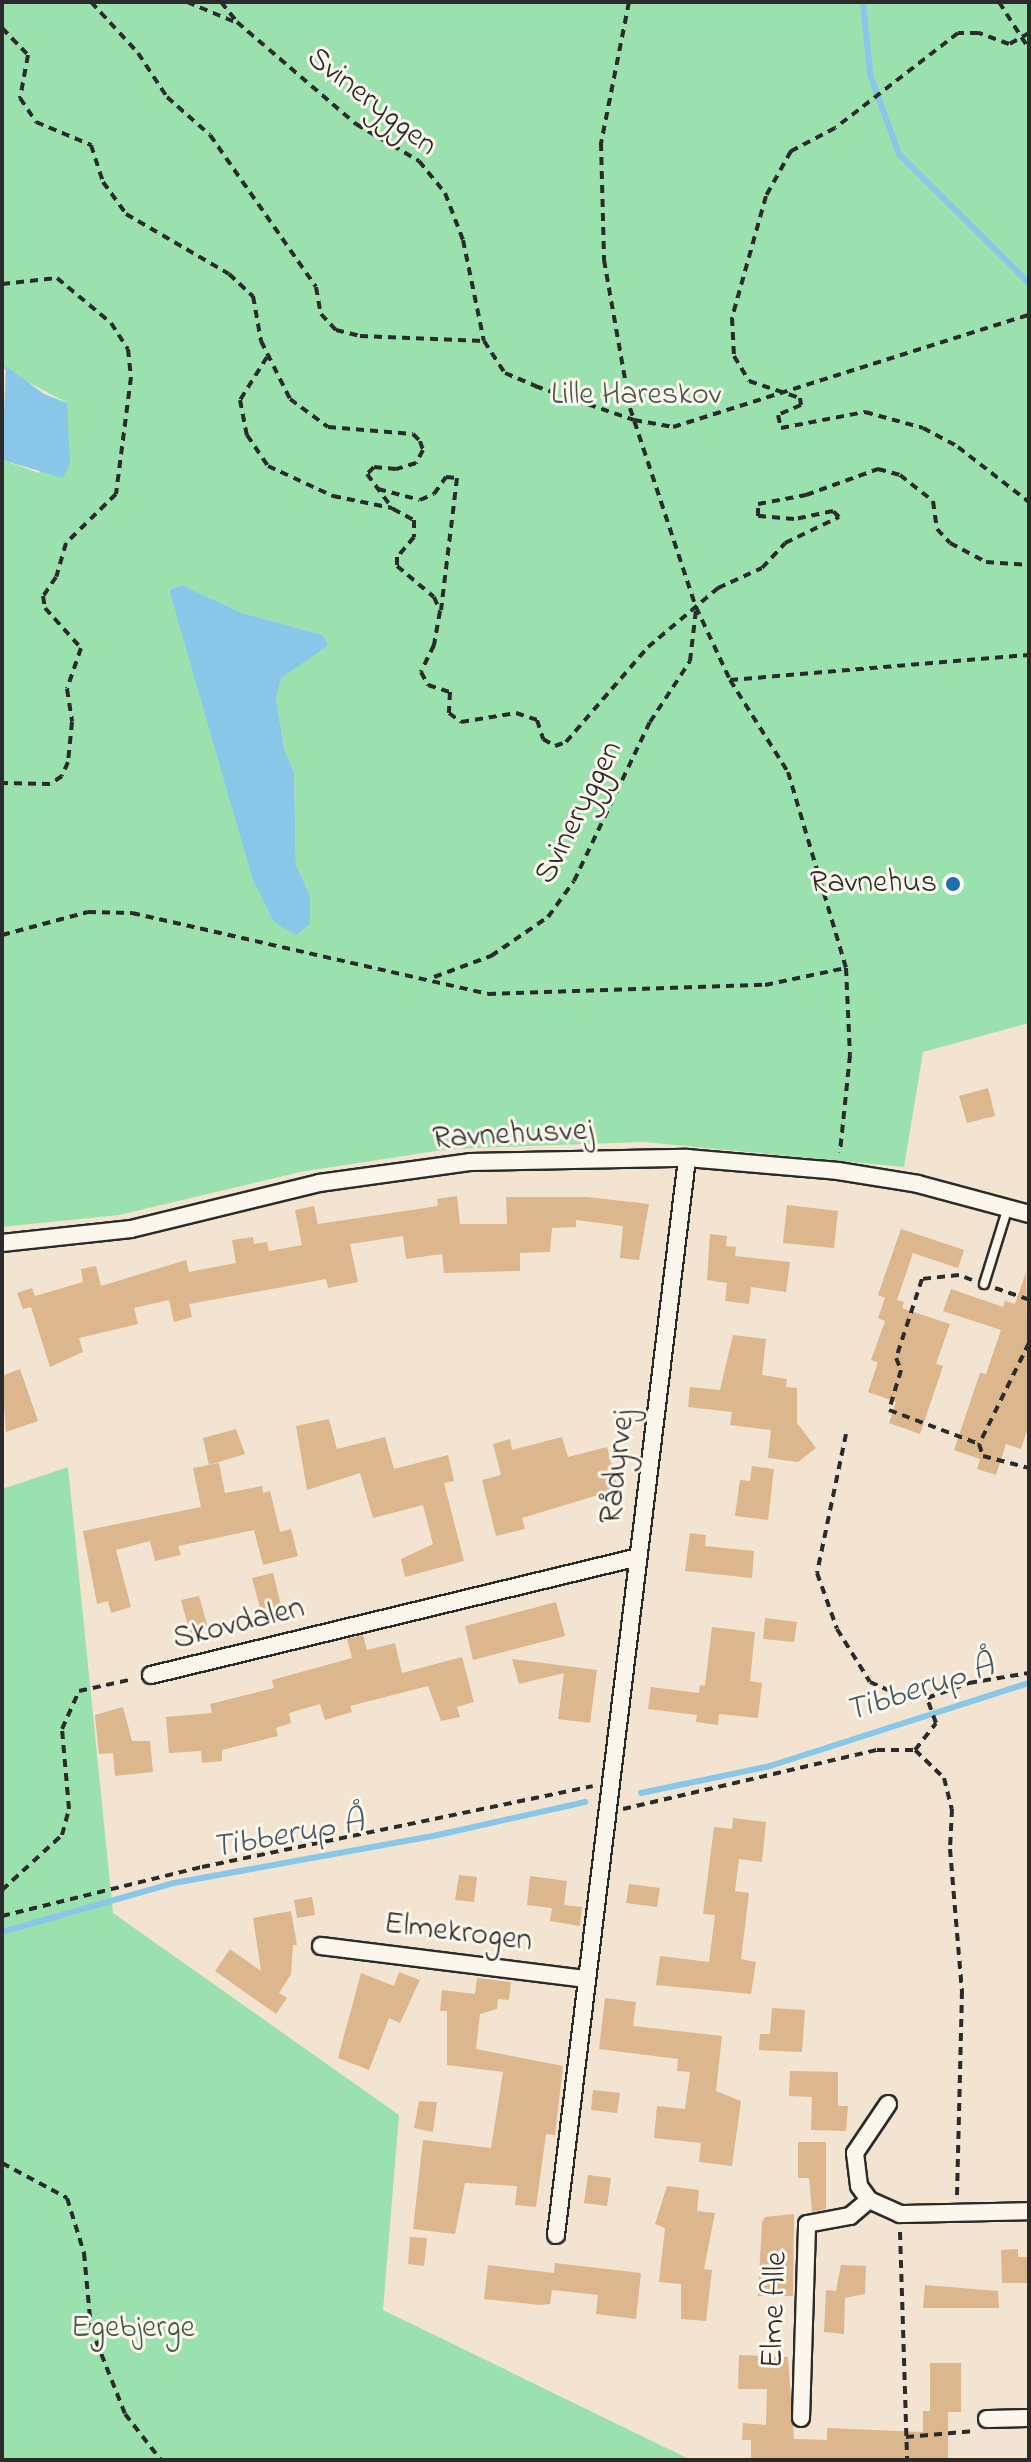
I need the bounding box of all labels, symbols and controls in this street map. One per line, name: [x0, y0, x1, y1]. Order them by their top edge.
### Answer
street label: Svineryggen: [298, 40, 444, 166]
park label: Lille Hareskov: [551, 377, 721, 415]
street label: Svineryggen: [528, 735, 632, 891]
place label: Ravnehus: [810, 865, 937, 903]
marker: Ravnehus: [944, 875, 962, 893]
street label: Ravnehusvej: [432, 1113, 594, 1159]
street label: Rådyrvej: [593, 1408, 645, 1526]
street label: Skovdalen: [169, 1590, 309, 1660]
water label: Tibberup Å: [841, 1647, 999, 1733]
water label: Tibberup Å: [209, 1803, 367, 1869]
street label: Elmekrogen: [382, 1906, 534, 1962]
street label: Elme Alle: [755, 2251, 797, 2369]
park label: Egebjerge: [71, 2310, 195, 2348]

